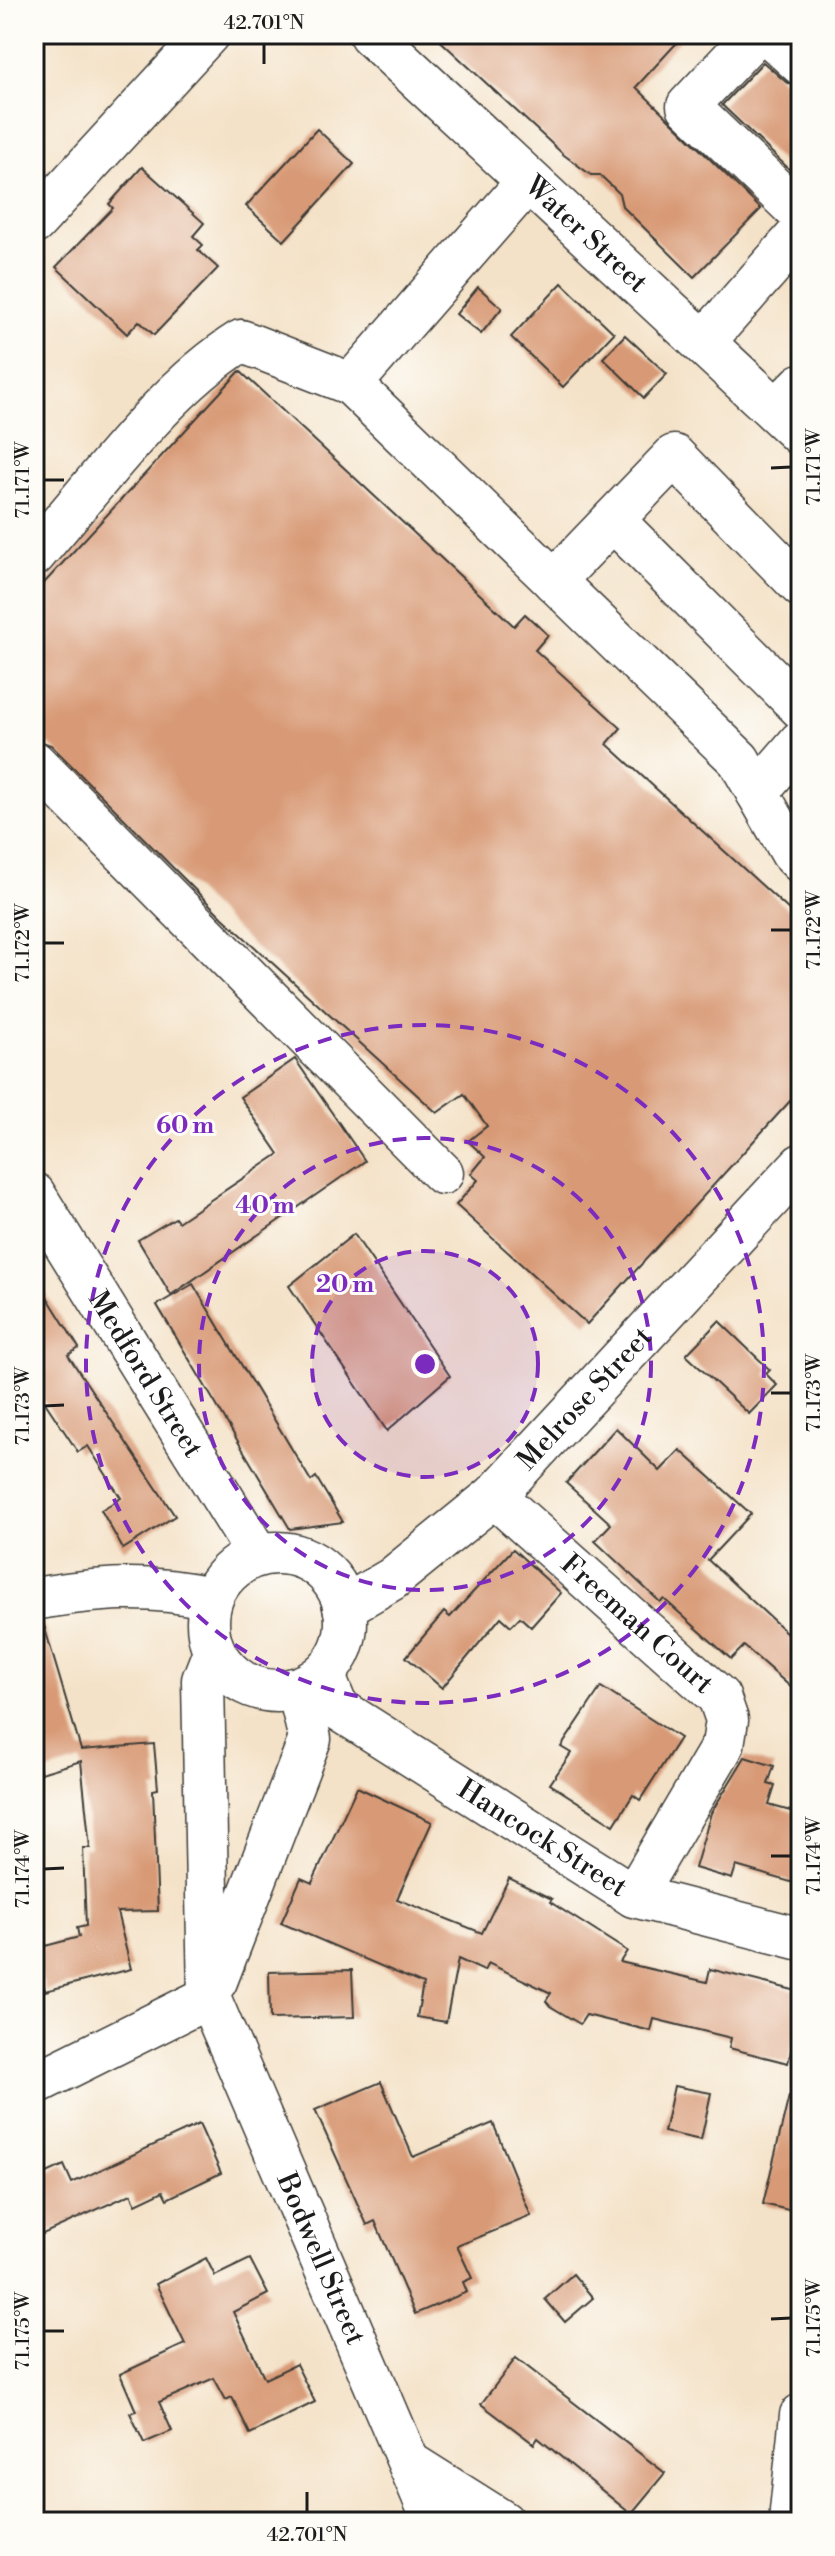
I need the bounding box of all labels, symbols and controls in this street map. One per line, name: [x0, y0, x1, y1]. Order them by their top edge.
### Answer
text: 42.701°N: [224, 11, 305, 36]
street label: Water Street: [517, 168, 655, 300]
text: 71.171°W: [802, 428, 827, 505]
text: 71.171°W: [11, 441, 36, 518]
text: 71.172°W: [802, 890, 827, 969]
text: 71.172°W: [11, 903, 36, 982]
text: 60 m: [156, 1111, 214, 1141]
text: 40 m: [235, 1191, 295, 1221]
text: 20 m: [316, 1270, 374, 1300]
street label: Medford Street: [81, 1284, 211, 1464]
street label: Melrose Street: [509, 1320, 659, 1478]
centre of rings: [411, 1350, 439, 1378]
text: 71.173°W: [802, 1353, 827, 1432]
text: 71.173°W: [11, 1366, 36, 1445]
street label: Freeman Court: [553, 1546, 721, 1701]
street label: Hancock Street: [451, 1771, 634, 1905]
text: 71.174°W: [802, 1816, 827, 1895]
text: 71.174°W: [11, 1829, 36, 1908]
street label: Bodwell Street: [269, 2167, 373, 2350]
text: 71.175°W: [802, 2278, 827, 2357]
text: 71.175°W: [11, 2291, 36, 2370]
text: 42.701°N: [267, 2523, 348, 2548]

